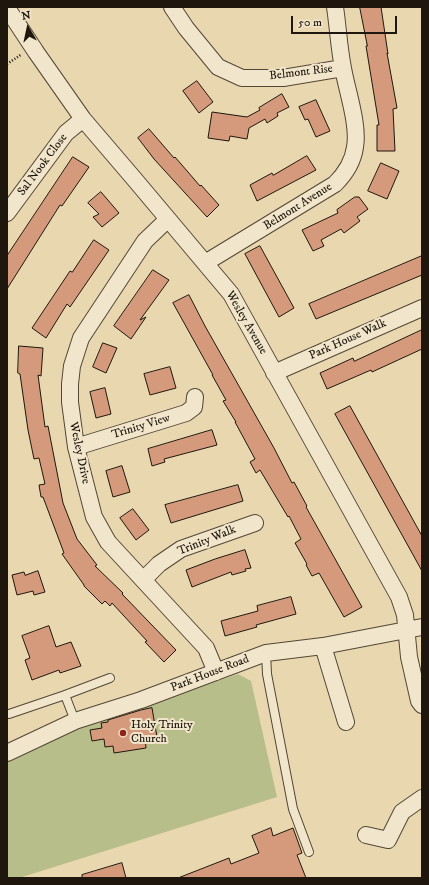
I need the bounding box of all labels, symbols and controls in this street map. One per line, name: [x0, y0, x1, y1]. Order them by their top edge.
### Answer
north arrow: [8, 8, 48, 48]
scale bar: [293, 8, 399, 34]
text: N: [21, 9, 32, 24]
text: 50 m: [298, 15, 322, 30]
street label: Belmont Rise: [269, 62, 333, 84]
street label: Sal Nook Close: [15, 131, 71, 199]
street label: Belmont Avenue: [261, 180, 335, 234]
street label: Wesley Avenue: [222, 289, 270, 357]
street label: Park House Walk: [307, 317, 389, 363]
street label: Trinity View: [110, 411, 172, 443]
street label: Wesley Drive: [65, 421, 93, 485]
street label: Trinity Walk: [176, 523, 238, 559]
street label: Park House Road: [169, 652, 251, 696]
place label: Holy Trinity Church: [131, 719, 193, 747]
marker: Holy Trinity Church: [118, 728, 128, 738]

